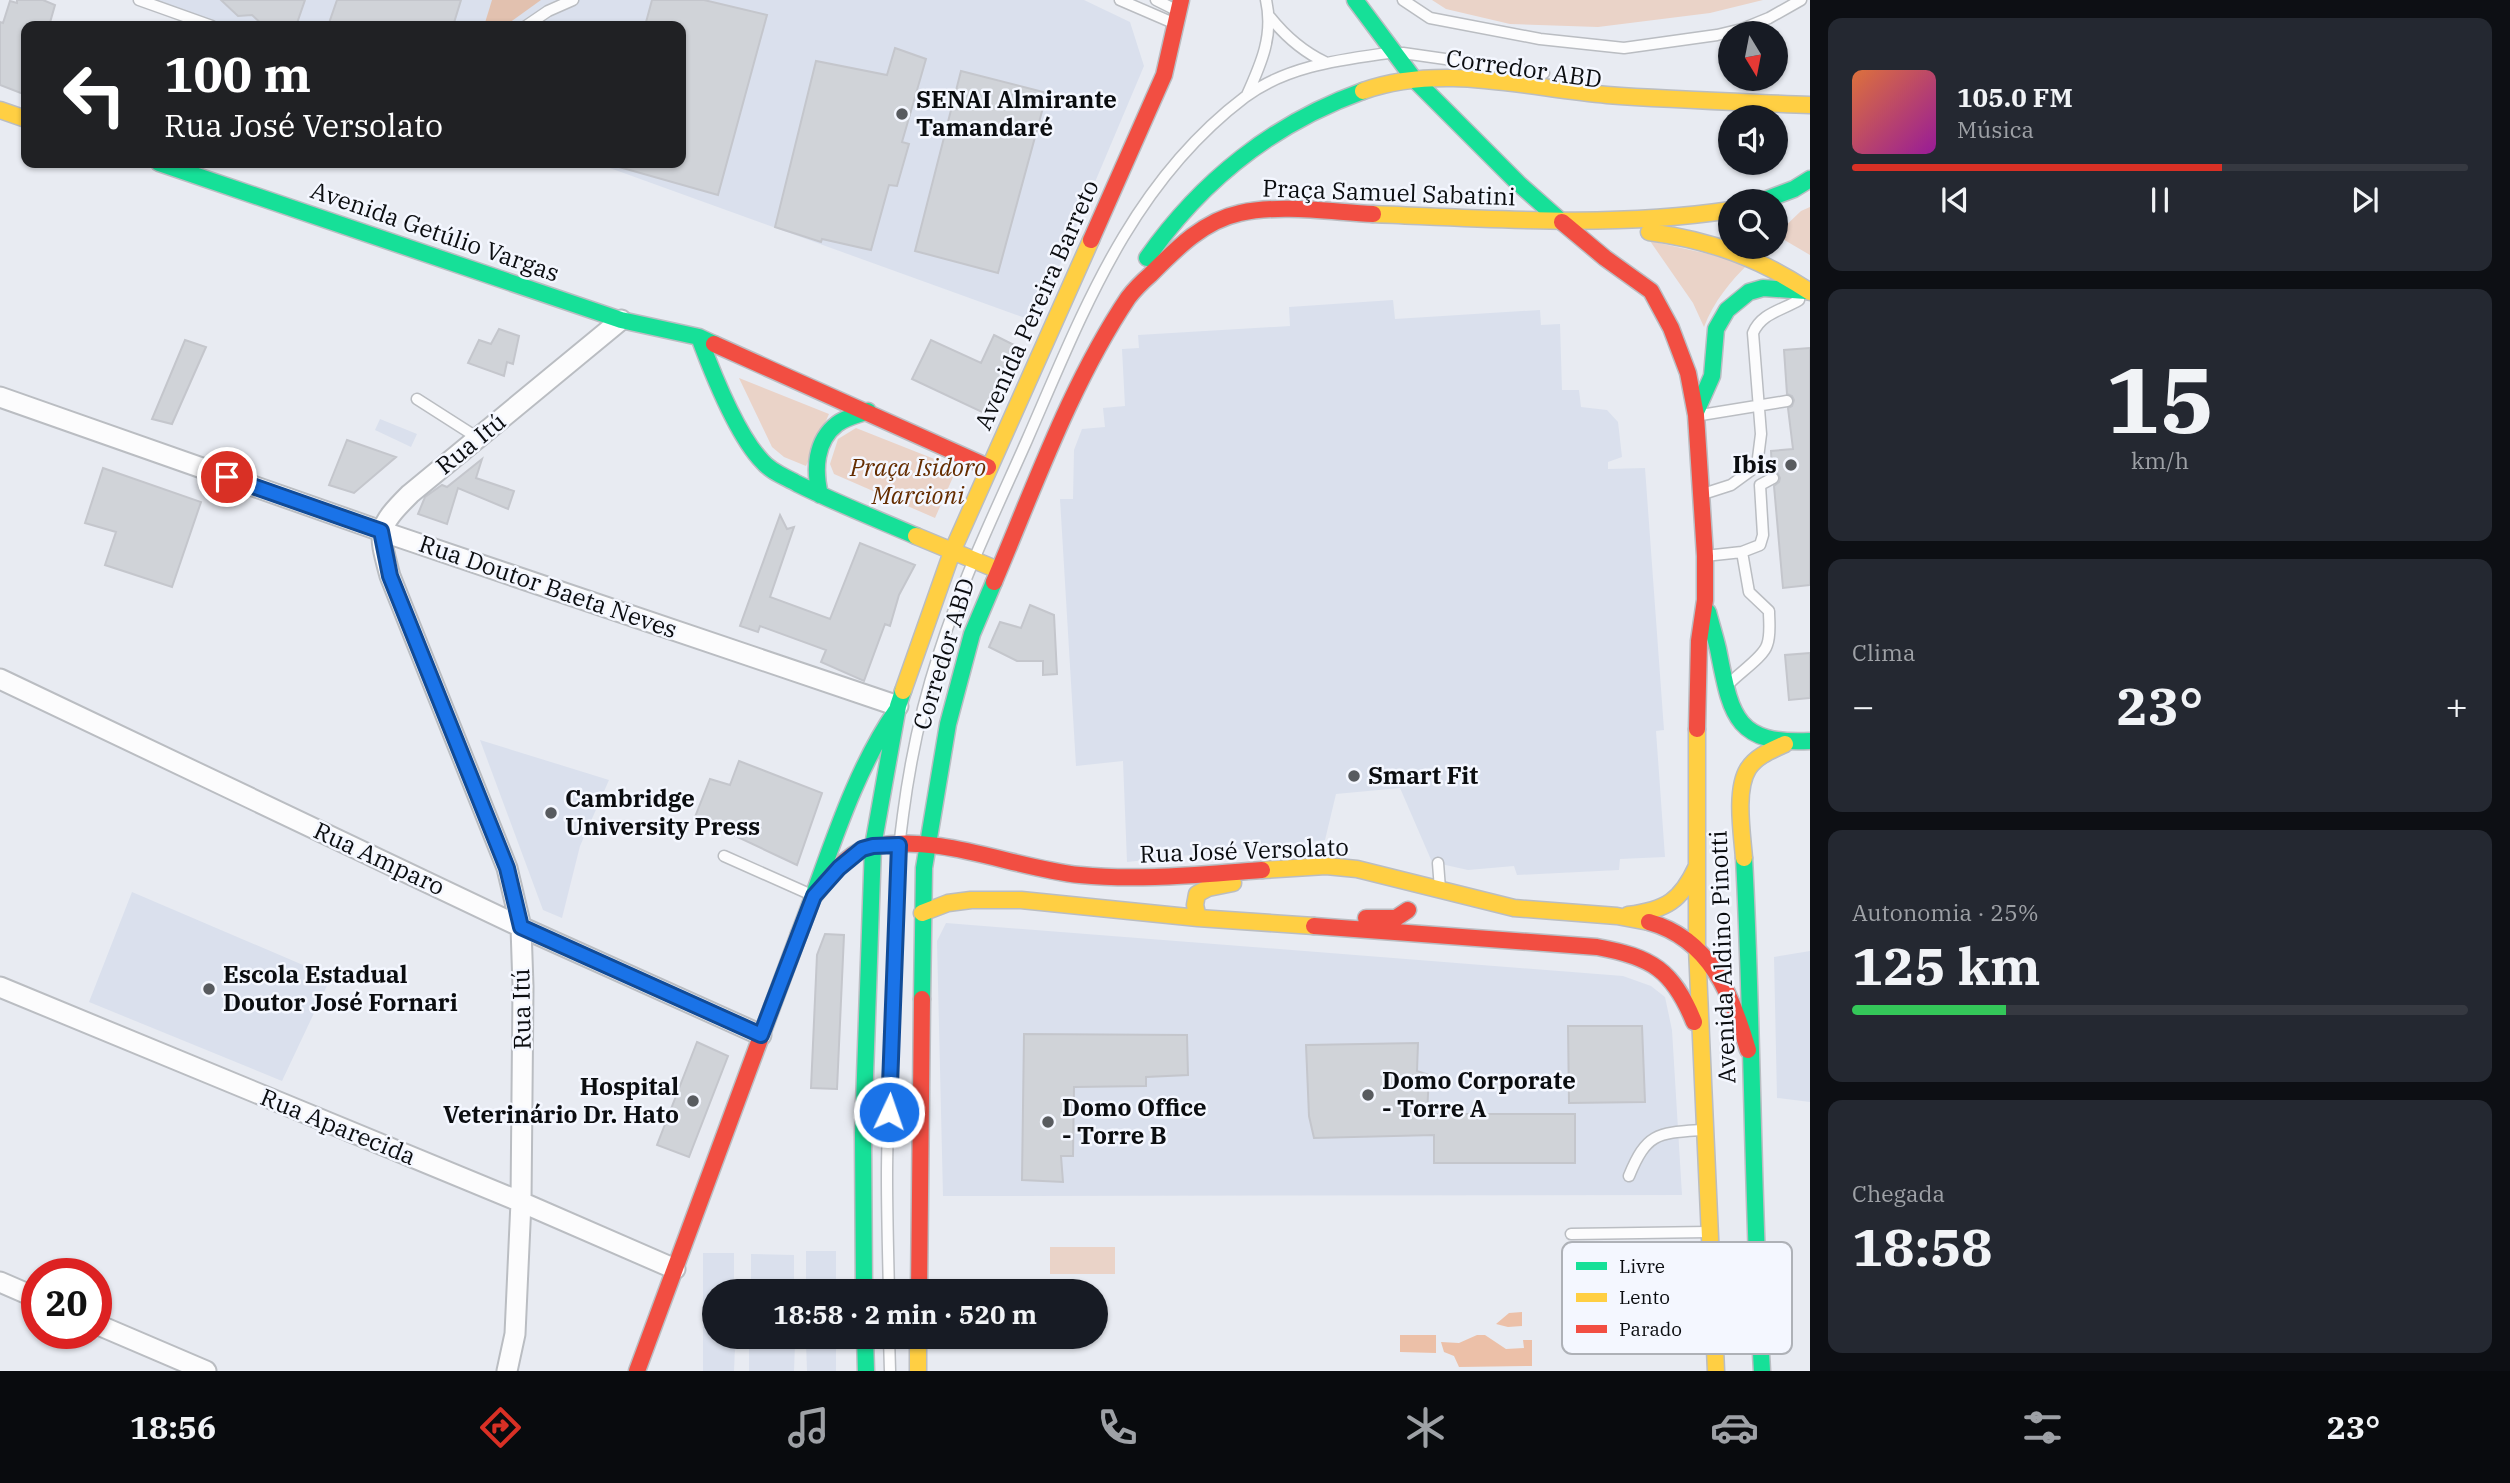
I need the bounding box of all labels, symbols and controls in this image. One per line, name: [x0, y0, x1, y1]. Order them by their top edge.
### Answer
north arrow: [1718, 21, 1788, 91]
map controls: [1718, 21, 1788, 259]
street label: Corredor ABD: [1444, 41, 1604, 95]
text: 100 m: [164, 42, 311, 105]
icon: left: [49, 49, 140, 140]
text: 105.0 FM: [1957, 80, 2073, 114]
place label: SENAI Almirante Tamandaré: [916, 83, 1117, 143]
text: Rua José Versolato: [164, 104, 443, 146]
button: sound: [1718, 105, 1788, 175]
marker: SENAI Almirante Tamandaré: [894, 106, 910, 122]
text: Música: [1957, 114, 2034, 144]
street label: Praça Samuel Sabatini: [1262, 172, 1516, 212]
street label: Avenida Getúlio Vargas: [307, 173, 564, 289]
street label: Avenida Pereira Barreto: [966, 175, 1106, 435]
icon: previous: [1936, 181, 1974, 219]
icon: pause: [2141, 181, 2179, 219]
icon: next: [2346, 181, 2384, 219]
button: search: [1718, 189, 1788, 259]
text: 15: [2105, 340, 2215, 458]
street label: Rua Itú: [429, 405, 512, 481]
text: km/h: [2131, 445, 2189, 475]
pin: [197, 447, 257, 507]
place label: Ibis: [1733, 448, 1777, 480]
park label: Praça Isidoro Marcioni: [849, 451, 986, 511]
marker: Ibis: [1783, 457, 1799, 473]
icon: arrive: [208, 458, 246, 496]
street label: Rua Doutor Baeta Neves: [415, 527, 682, 645]
street label: Corredor ABD: [905, 574, 981, 733]
text: Clima: [1852, 637, 1916, 667]
text: 23°: [2117, 672, 2203, 739]
text: −: [1852, 681, 1875, 730]
text: +: [2445, 681, 2468, 730]
place label: Smart Fit: [1368, 759, 1478, 791]
marker: Smart Fit: [1346, 768, 1362, 784]
place label: Cambridge University Press: [565, 782, 760, 842]
marker: Cambridge University Press: [543, 805, 559, 821]
street label: Rua Amparo: [309, 814, 450, 902]
street label: Rua José Versolato: [1139, 830, 1349, 870]
street label: Avenida Aldino Pinotti: [1702, 830, 1742, 1084]
text: Autonomia · 25%: [1852, 897, 2039, 927]
text: 125 km: [1852, 932, 2041, 999]
place label: Escola Estadual Doutor José Fornari: [223, 958, 458, 1018]
street label: Rua Itú: [504, 968, 538, 1050]
marker: Escola Estadual Doutor José Fornari: [201, 981, 217, 997]
place label: Domo Corporate - Torre A: [1382, 1064, 1576, 1124]
place label: Hospital Veterinário Dr. Hato: [443, 1070, 679, 1130]
position arrow: [852, 1075, 926, 1149]
street label: Rua Aparecida: [256, 1080, 421, 1172]
marker: Domo Corporate - Torre A: [1360, 1087, 1376, 1103]
place label: Domo Office - Torre B: [1062, 1091, 1207, 1151]
marker: Hospital Veterinário Dr. Hato: [685, 1093, 701, 1109]
marker: Domo Office - Torre B: [1040, 1114, 1056, 1130]
text: Chegada: [1852, 1178, 1945, 1208]
text: 18:58: [1852, 1213, 1993, 1280]
legend: [1562, 1242, 1792, 1354]
text: Livre: [1619, 1254, 1665, 1278]
speed limit sign: 20: [21, 1258, 112, 1349]
text: Lento: [1619, 1285, 1670, 1309]
text: 18:58 · 2 min · 520 m: [773, 1297, 1037, 1331]
text: Parado: [1619, 1317, 1682, 1341]
icon: directions: [476, 1403, 525, 1452]
icon: music: [784, 1403, 833, 1452]
icon: phone: [1093, 1403, 1142, 1452]
icon: climate: [1401, 1403, 1450, 1452]
icon: car: [1710, 1403, 1759, 1452]
icon: filters: [2018, 1403, 2067, 1452]
text: 18:56: [130, 1406, 216, 1448]
text: 23°: [2327, 1406, 2380, 1448]

